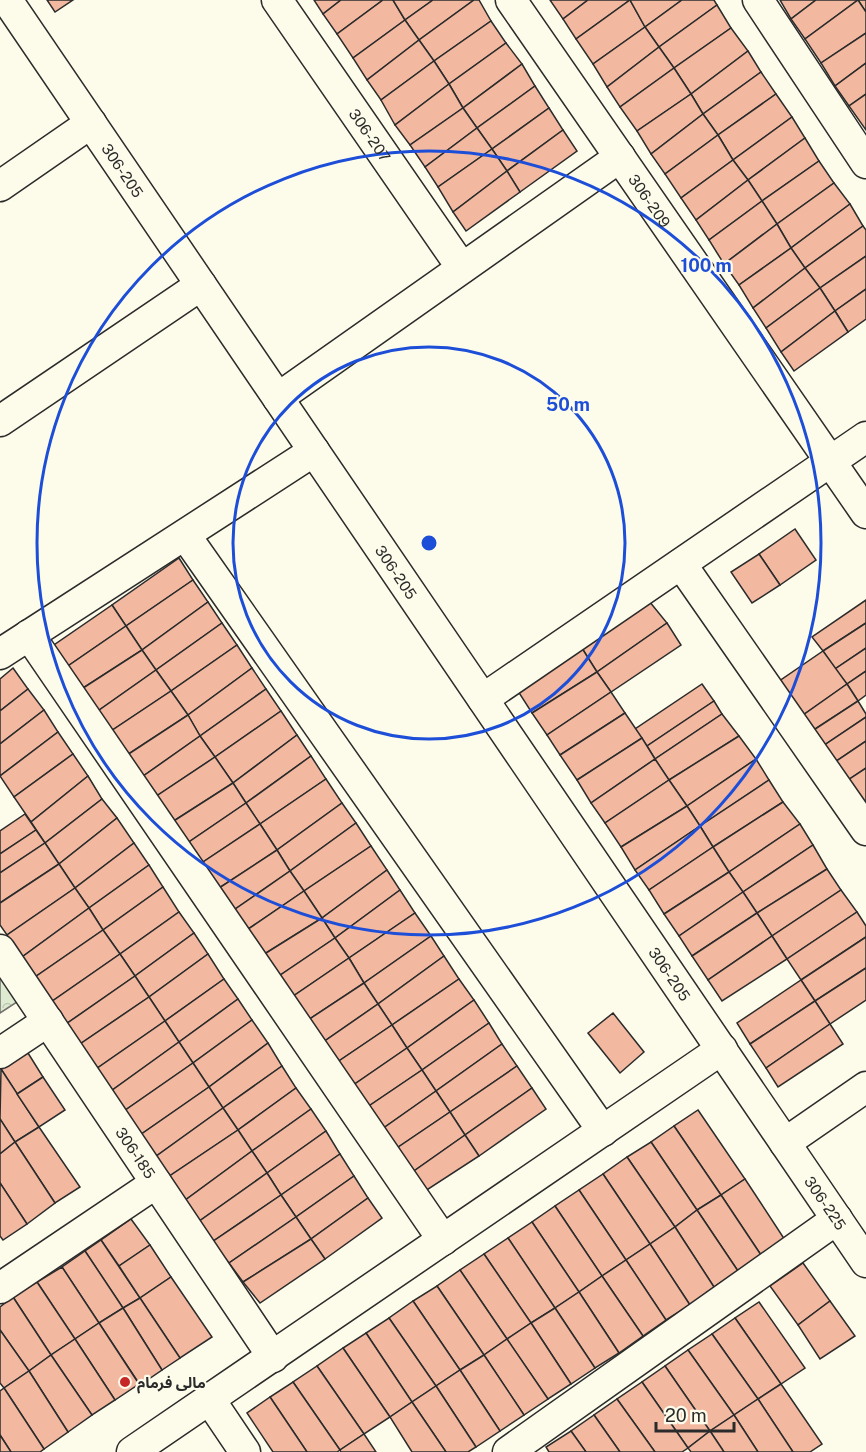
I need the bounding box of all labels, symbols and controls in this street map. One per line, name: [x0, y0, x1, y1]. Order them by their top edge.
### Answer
street label: 306-207: [346, 105, 394, 165]
street label: 306-205: [99, 140, 147, 200]
street label: 306-209: [626, 171, 674, 231]
text: 100 m: [680, 255, 732, 276]
text: 50 m: [546, 394, 590, 415]
centre of rings: [419, 533, 439, 553]
street label: 306-205: [372, 542, 421, 602]
street label: 306-205: [646, 944, 694, 1004]
street label: 306-185: [113, 1124, 159, 1181]
street label: 306-225: [802, 1173, 850, 1233]
place label: مالى فرمام: [137, 1374, 206, 1394]
marker: مالى فرمام: [118, 1375, 132, 1389]
scale bar: [656, 1395, 734, 1433]
text: 20 m: [665, 1405, 707, 1426]

